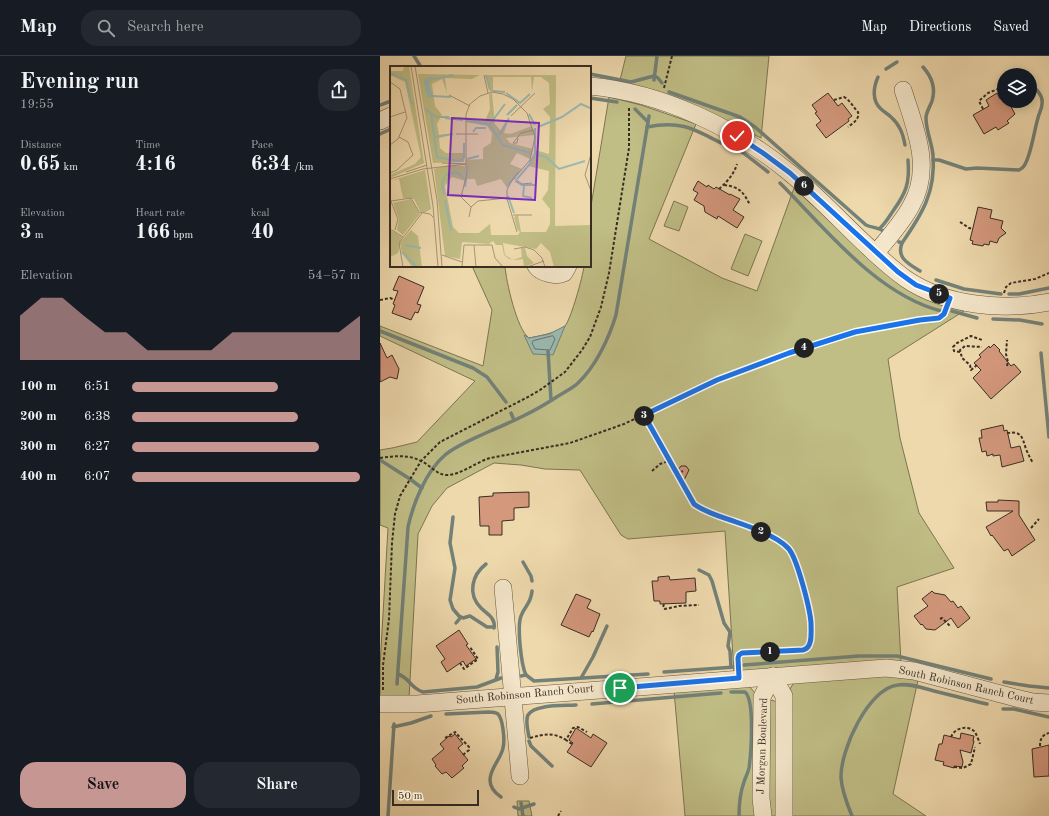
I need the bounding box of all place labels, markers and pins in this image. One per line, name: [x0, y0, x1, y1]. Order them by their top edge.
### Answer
pin: [720, 119, 754, 153]
pin: 6: [794, 176, 814, 196]
pin: 5: [929, 284, 949, 304]
pin: 4: [794, 338, 814, 358]
pin: 3: [634, 406, 654, 426]
pin: 2: [751, 522, 771, 542]
pin: 1: [760, 642, 780, 662]
pin: [603, 671, 637, 705]

